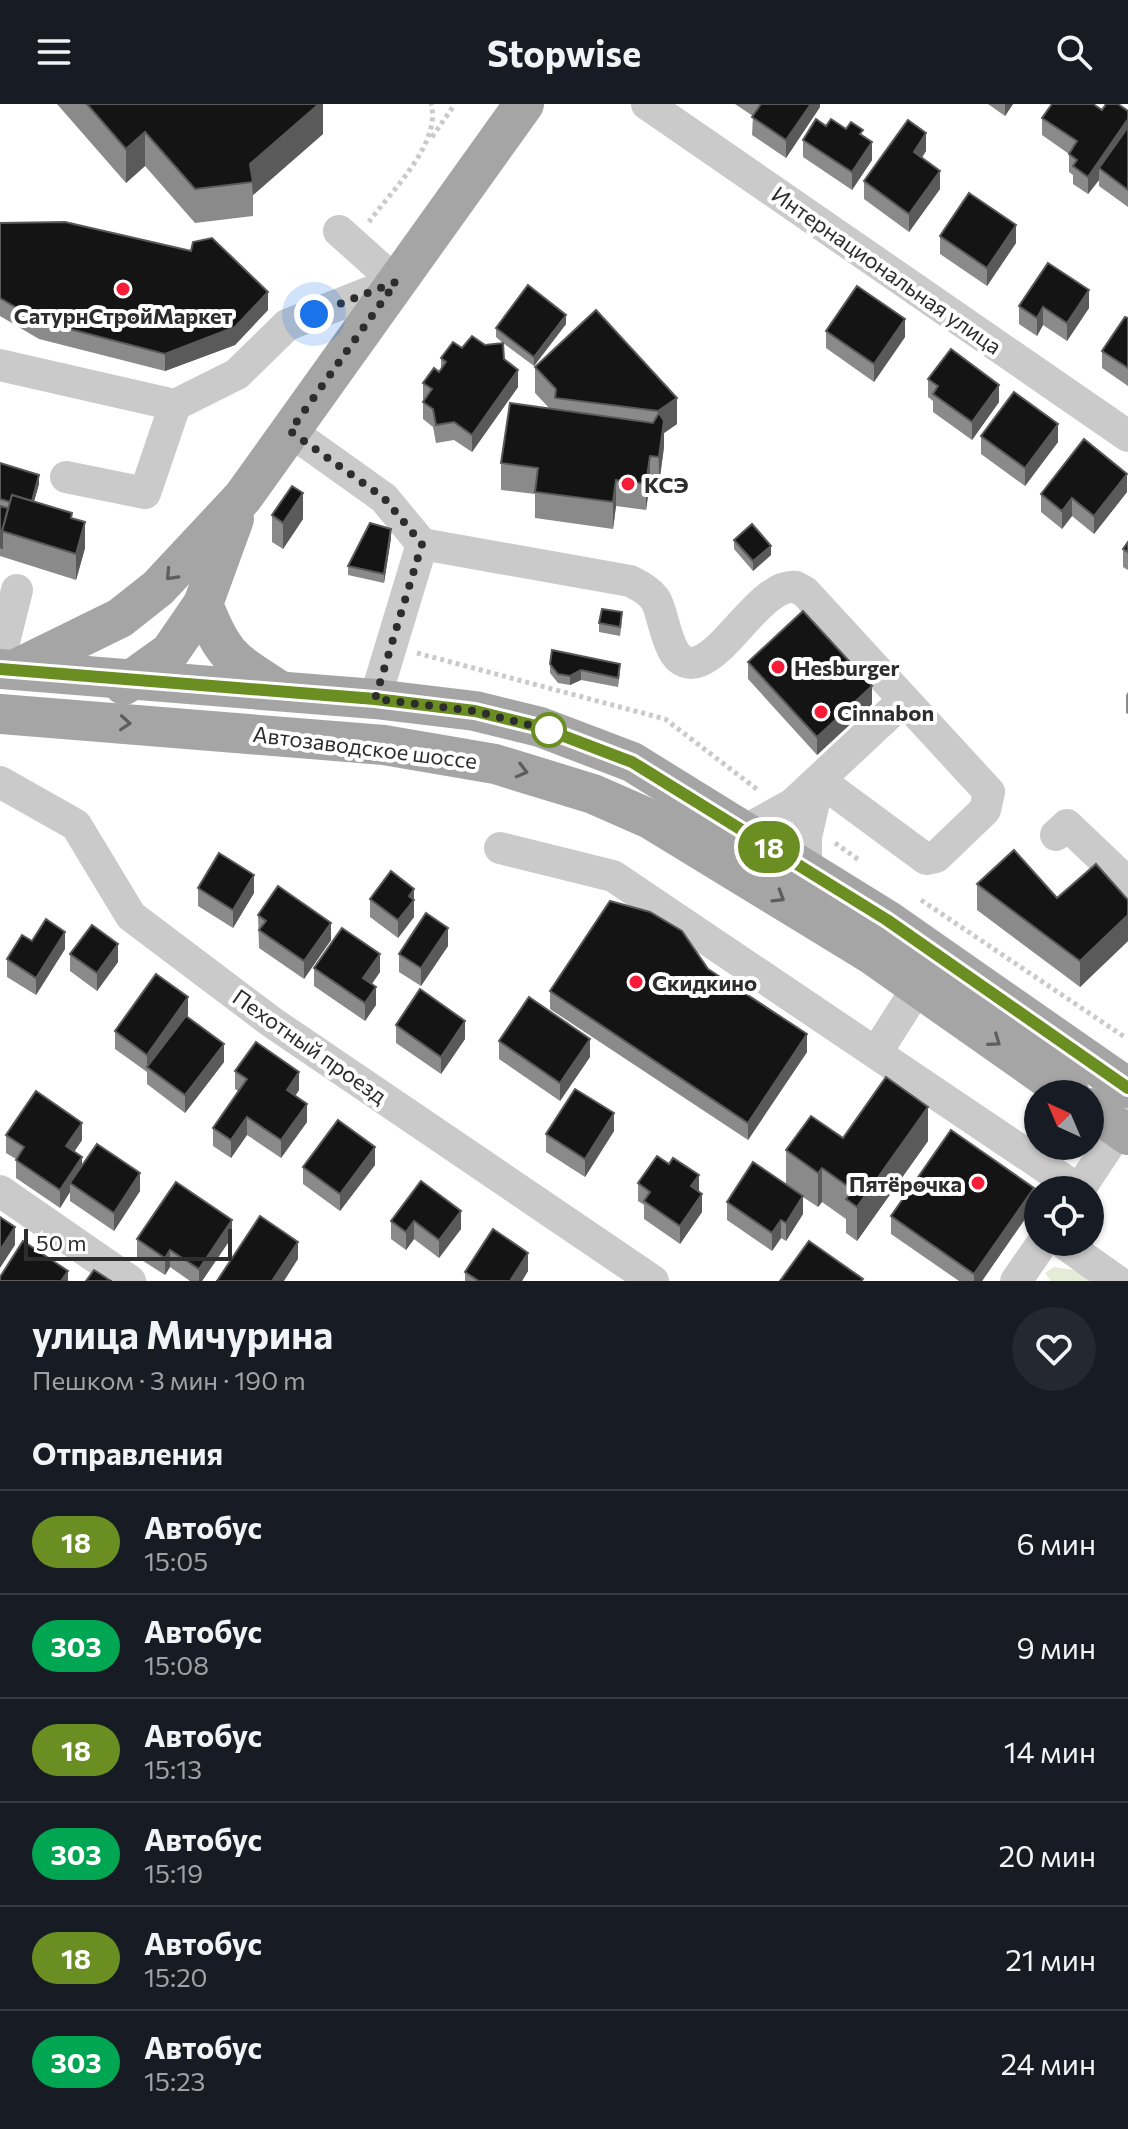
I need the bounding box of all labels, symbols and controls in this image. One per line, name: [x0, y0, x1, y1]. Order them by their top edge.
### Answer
icon: menu: [32, 30, 76, 74]
text: Stopwise: [487, 30, 641, 74]
icon: search: [1052, 30, 1096, 74]
street label: Интернациональная улица: [767, 180, 1007, 360]
marker: СатурнСтройМаркет: [114, 280, 132, 298]
your location: [294, 294, 334, 334]
place label: СатурнСтройМаркет: [14, 302, 233, 329]
place label: КСЭ: [644, 471, 689, 498]
marker: КСЭ: [619, 475, 637, 493]
one-way arrow: [166, 565, 180, 580]
place label: Hesburger: [794, 654, 900, 681]
marker: Hesburger: [769, 658, 787, 676]
place label: Cinnabon: [837, 699, 934, 726]
marker: Cinnabon: [812, 703, 830, 721]
unlabelled marker: [532, 713, 566, 747]
one-way arrow: [119, 714, 132, 731]
street label: Автозаводское шоссе: [251, 720, 479, 774]
one-way arrow: [514, 761, 528, 778]
line badge: 18: [733, 821, 805, 873]
text: 18: [754, 830, 784, 864]
one-way arrow: [770, 888, 785, 903]
place label: Скидкино: [652, 969, 757, 996]
marker: Скидкино: [627, 973, 645, 991]
street label: Пехотный проезд: [228, 983, 392, 1109]
one-way arrow: [987, 1031, 1001, 1046]
north arrow: [1024, 1080, 1104, 1160]
map controls: [1024, 1080, 1104, 1256]
place label: Пятёрочка: [849, 1170, 962, 1197]
marker: Пятёрочка: [969, 1174, 987, 1192]
button: locate: [1024, 1176, 1104, 1256]
scale bar: [24, 1225, 232, 1261]
text: 50 m: [36, 1229, 86, 1256]
button: heart: [1012, 1307, 1096, 1391]
text: улица Мичурина: [32, 1310, 333, 1357]
text: Пешком · 3 мин · 190 m: [32, 1364, 306, 1395]
text: Отправления: [32, 1434, 223, 1471]
text: Автобус: [144, 1508, 262, 1545]
text: 6 мин: [1016, 1524, 1096, 1561]
text: 18: [61, 1525, 91, 1559]
text: 15:05: [144, 1545, 208, 1576]
text: Автобус: [144, 1612, 262, 1649]
text: 9 мин: [1016, 1628, 1096, 1665]
text: 303: [50, 1629, 102, 1663]
text: 15:08: [144, 1649, 209, 1680]
text: Автобус: [144, 1716, 262, 1753]
text: 14 мин: [1004, 1732, 1096, 1769]
text: 18: [61, 1733, 91, 1767]
text: 15:13: [144, 1753, 202, 1784]
text: Автобус: [144, 1820, 262, 1857]
text: 20 мин: [998, 1836, 1096, 1873]
text: 303: [50, 1837, 102, 1871]
text: 15:19: [144, 1857, 203, 1888]
text: Автобус: [144, 1924, 262, 1961]
text: 21 мин: [1005, 1940, 1096, 1977]
text: 18: [61, 1941, 91, 1975]
text: 15:20: [144, 1961, 208, 1992]
text: Автобус: [144, 2028, 262, 2065]
text: 24 мин: [1000, 2044, 1096, 2081]
text: 303: [50, 2045, 102, 2079]
text: 15:23: [144, 2065, 205, 2096]

